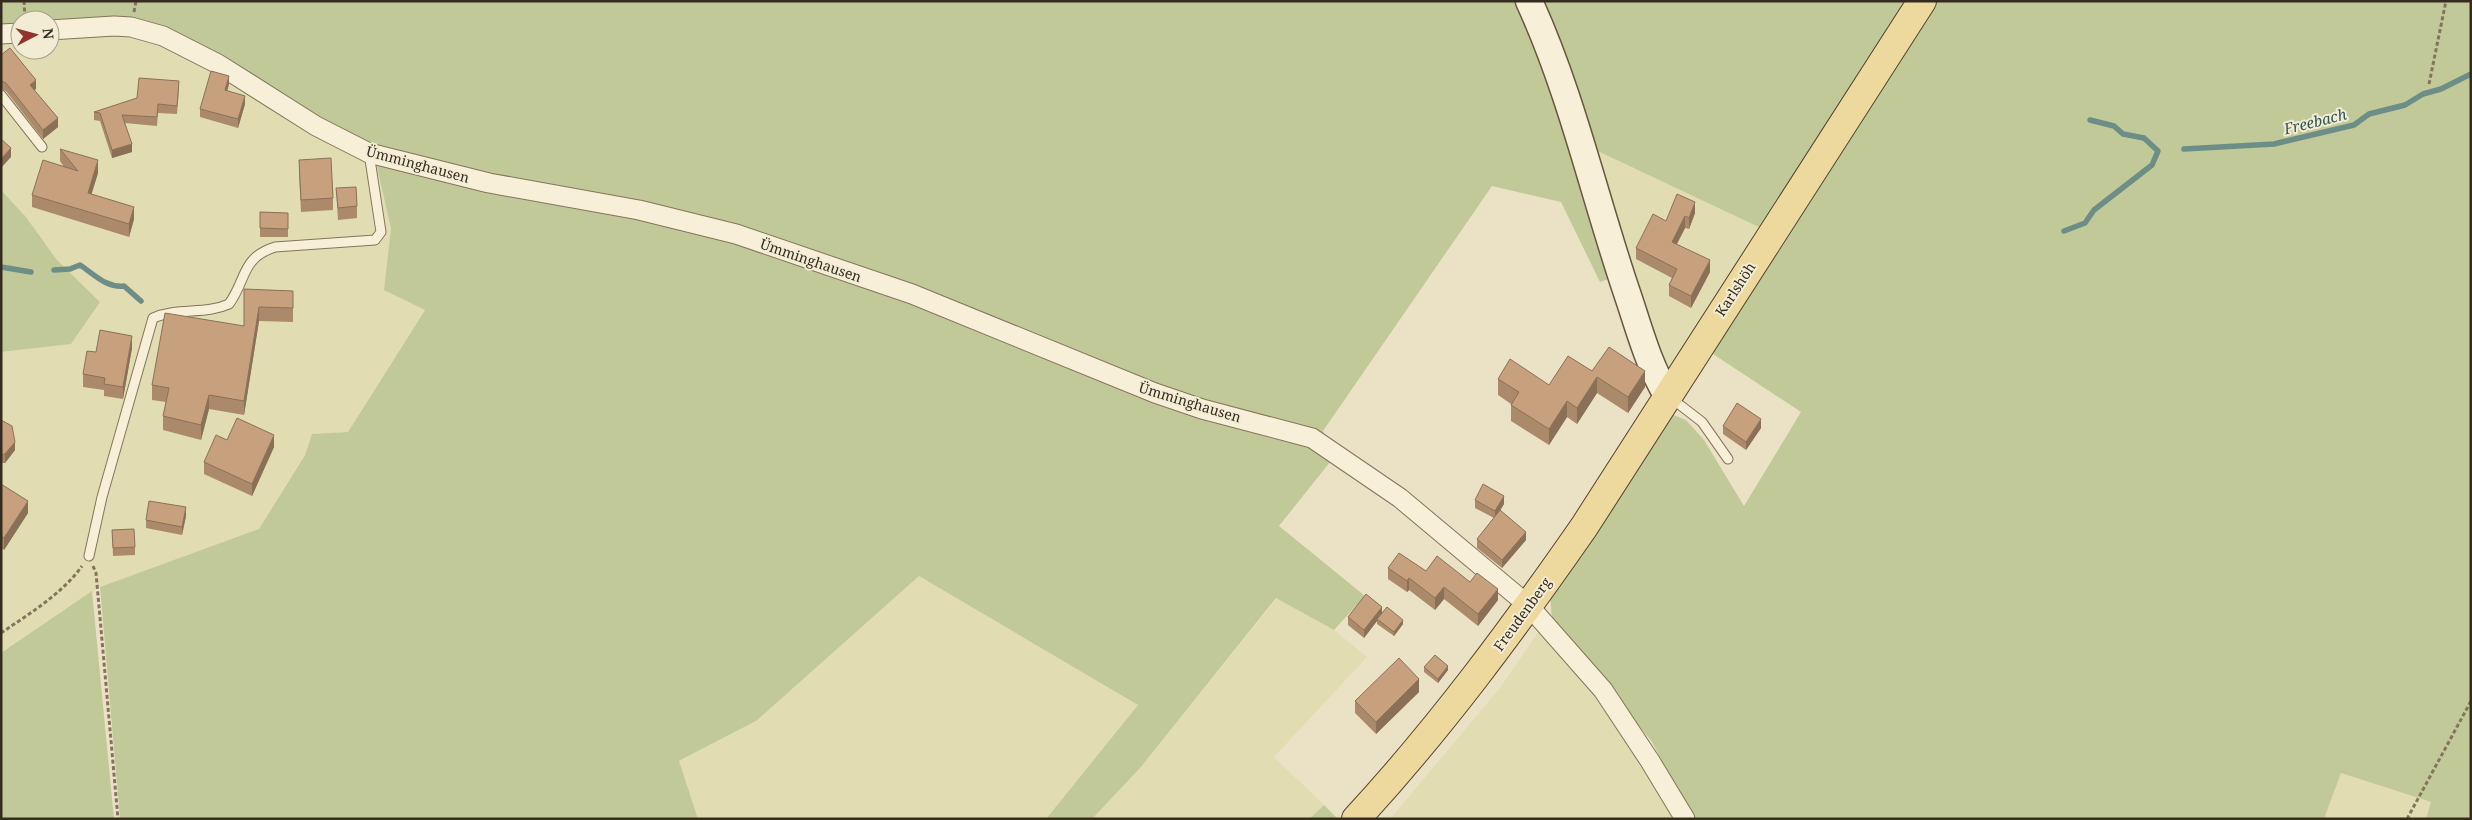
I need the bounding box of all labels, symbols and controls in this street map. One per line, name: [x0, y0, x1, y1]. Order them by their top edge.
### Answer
north arrow: [10, 10, 60, 60]
text: N: [38, 27, 58, 40]
water label: Freebach: [2281, 104, 2348, 139]
street label: Ümminghausen: [364, 141, 472, 187]
street label: Ümminghausen: [758, 234, 864, 286]
street label: Karlshöh: [1710, 258, 1760, 320]
street label: Ümminghausen: [1137, 377, 1243, 427]
street label: Freudenberg: [1489, 573, 1555, 655]

